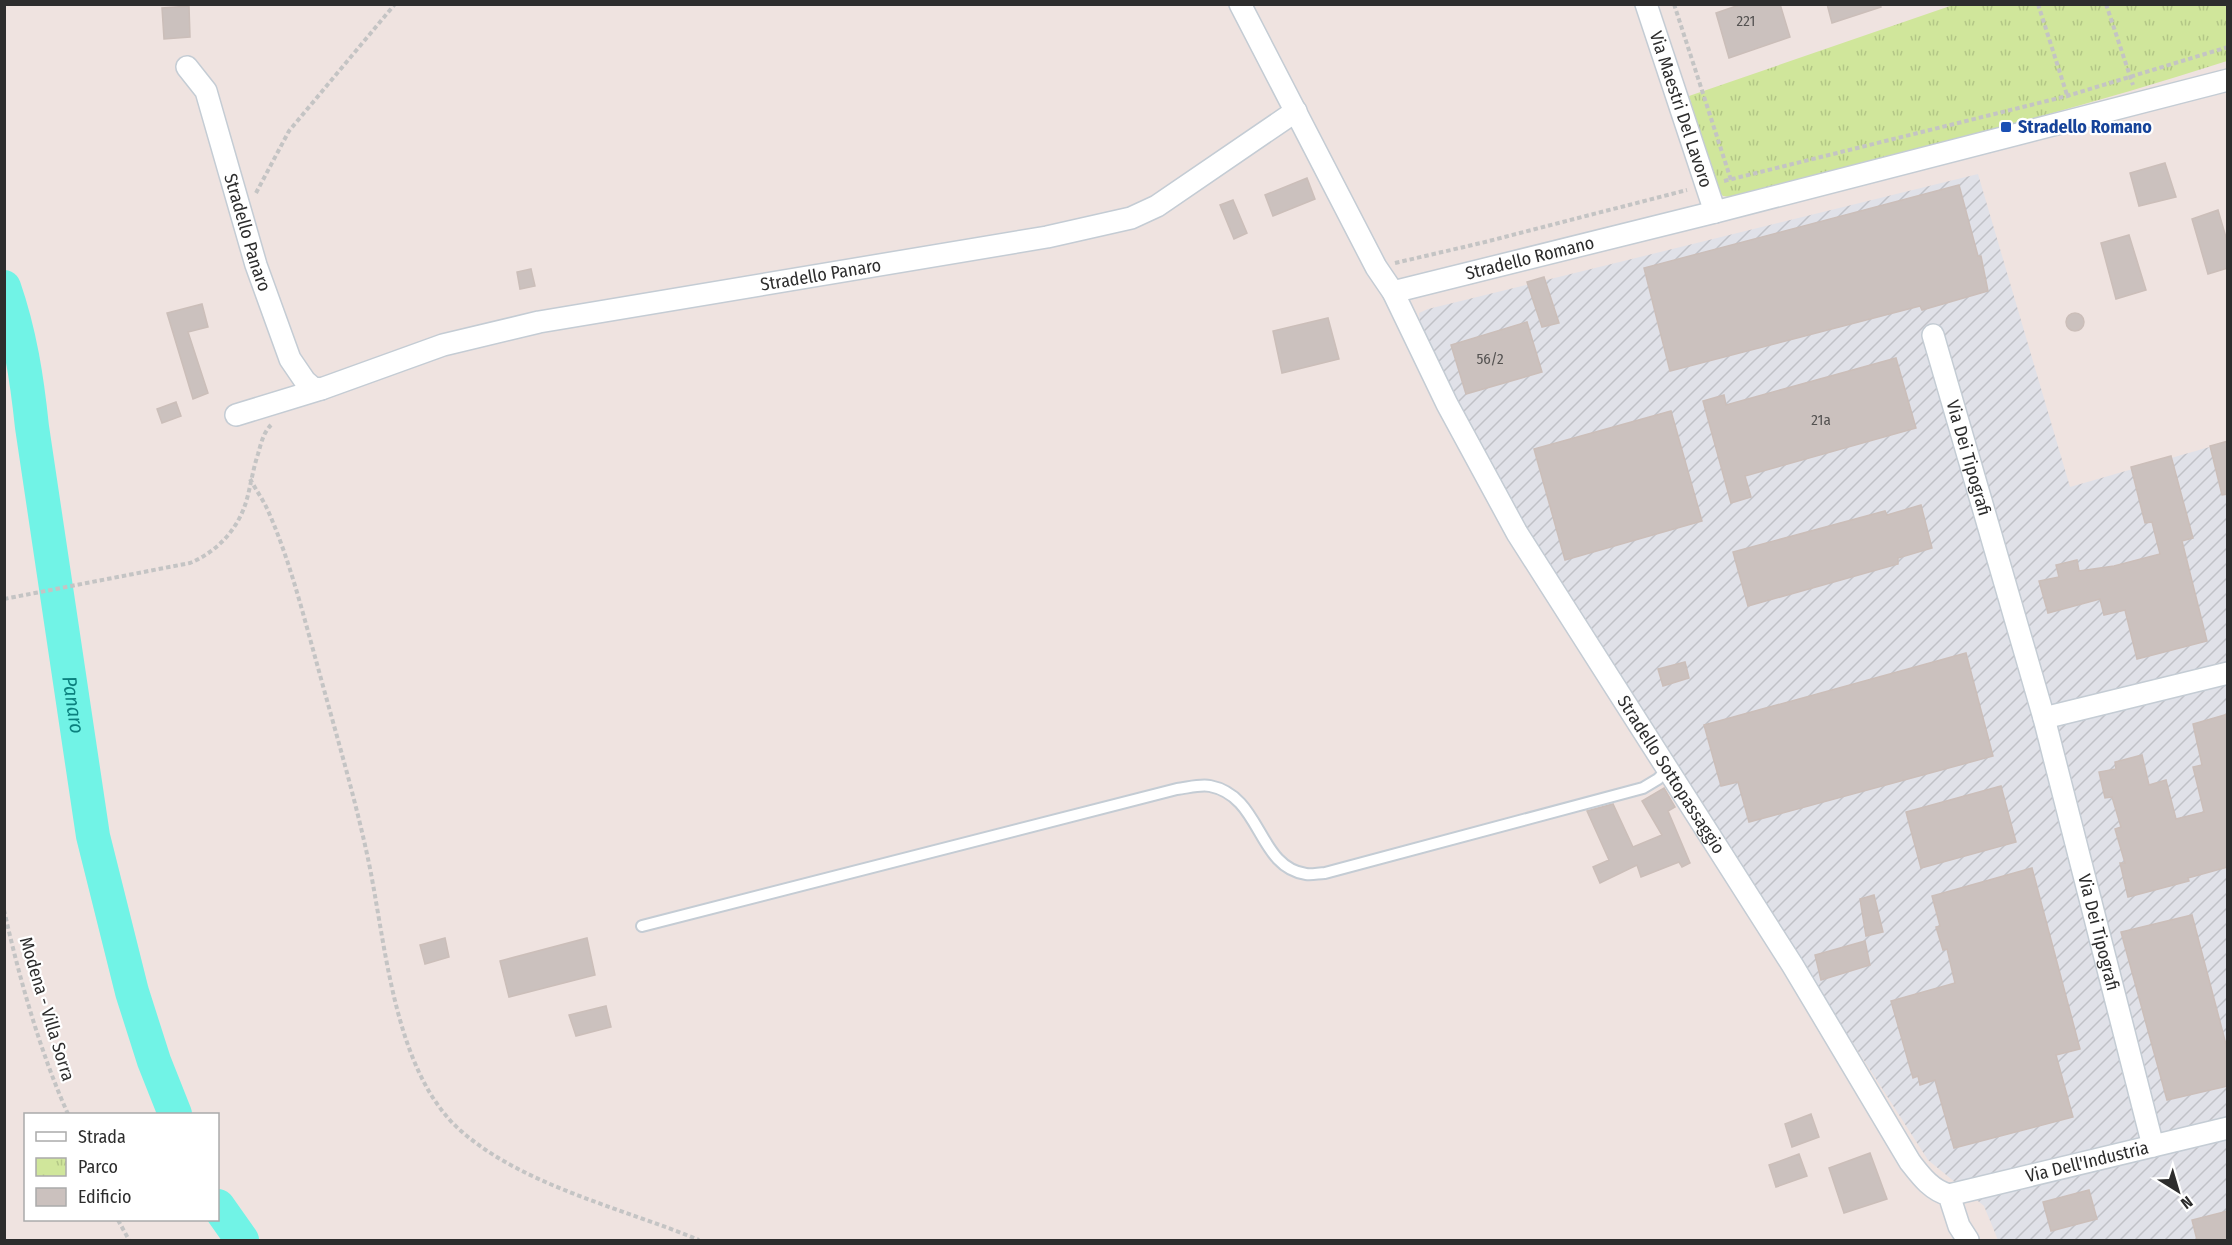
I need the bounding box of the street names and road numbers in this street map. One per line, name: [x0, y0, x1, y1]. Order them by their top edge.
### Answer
street label: Via Maestri Del Lavoro: [1645, 28, 1717, 190]
street label: Stradello Panaro: [219, 171, 276, 294]
street label: Stradello Romano: [1463, 231, 1596, 285]
street label: Stradello Panaro: [759, 254, 883, 296]
street label: Via Dei Tipografi: [1941, 398, 1996, 518]
street label: Stradello Sottopassaggio: [1613, 691, 1730, 858]
street label: Via Dei Tipografi: [2073, 872, 2124, 993]
street label: Modena - Villa Sorra: [15, 934, 79, 1084]
street label: Via Dell'Industria: [2023, 1136, 2151, 1187]

